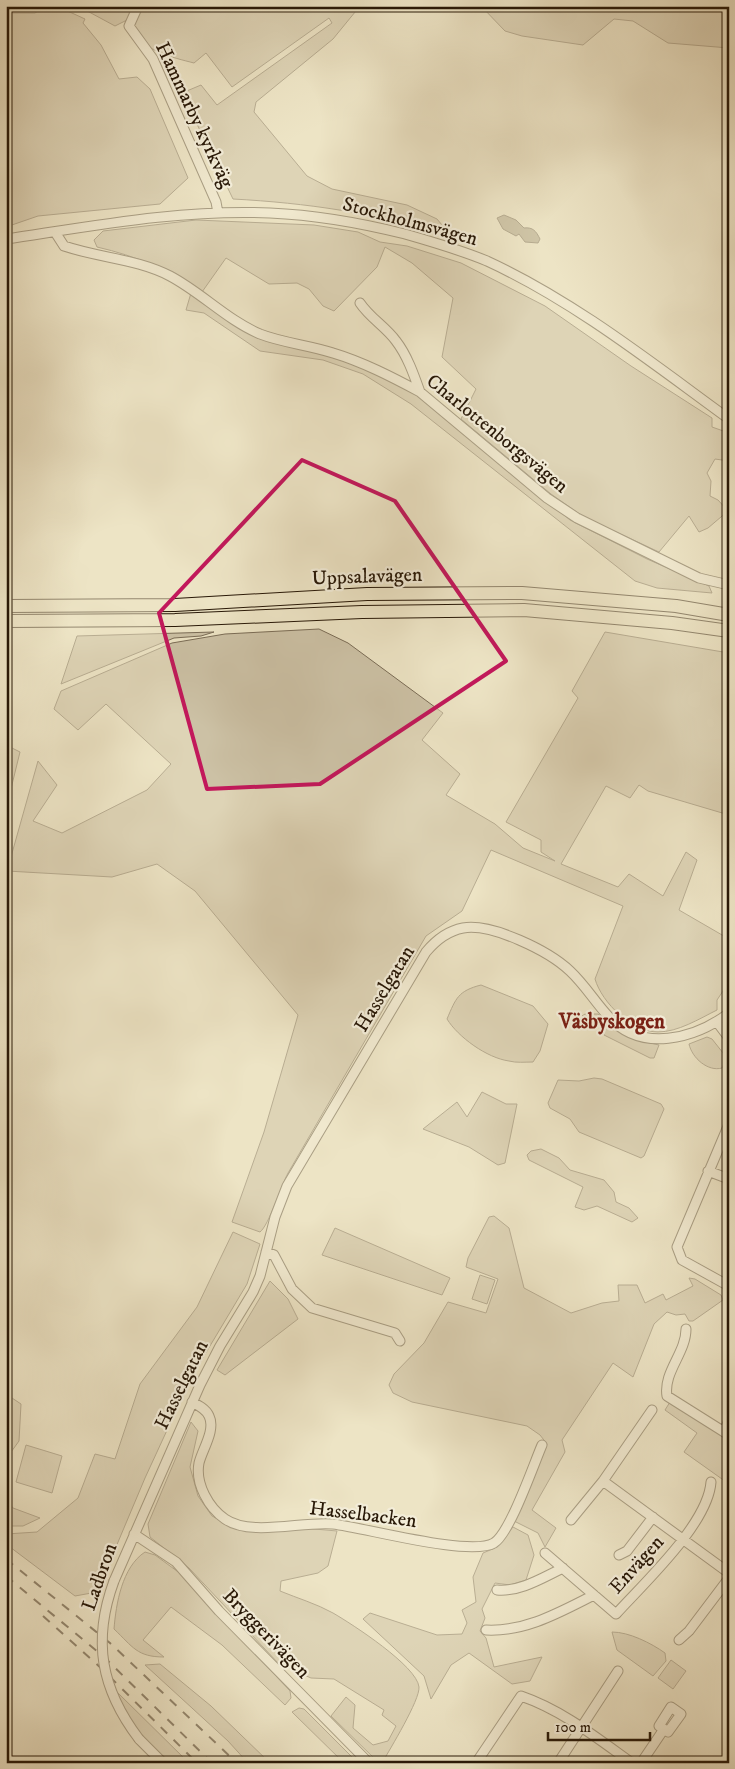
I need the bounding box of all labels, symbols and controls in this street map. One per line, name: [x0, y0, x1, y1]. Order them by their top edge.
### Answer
street label: Hammarby kyrkväg: [149, 38, 239, 192]
street label: Stockholmsvägen: [340, 192, 481, 252]
street label: Charlottenborgsvägen: [421, 369, 573, 499]
street label: Uppsalavägen: [311, 563, 423, 591]
street label: Hasselgatan: [349, 941, 421, 1037]
district label: Väsbyskogen: [558, 1009, 666, 1035]
street label: Hasselgatan: [150, 1336, 215, 1434]
street label: Hasselbacken: [308, 1496, 419, 1534]
street label: Envägen: [604, 1530, 670, 1599]
street label: Ladbron: [77, 1539, 123, 1614]
street label: Bryggerivägen: [217, 1584, 316, 1685]
scale bar: [548, 1709, 650, 1741]
text: 100 m: [555, 1718, 591, 1737]

